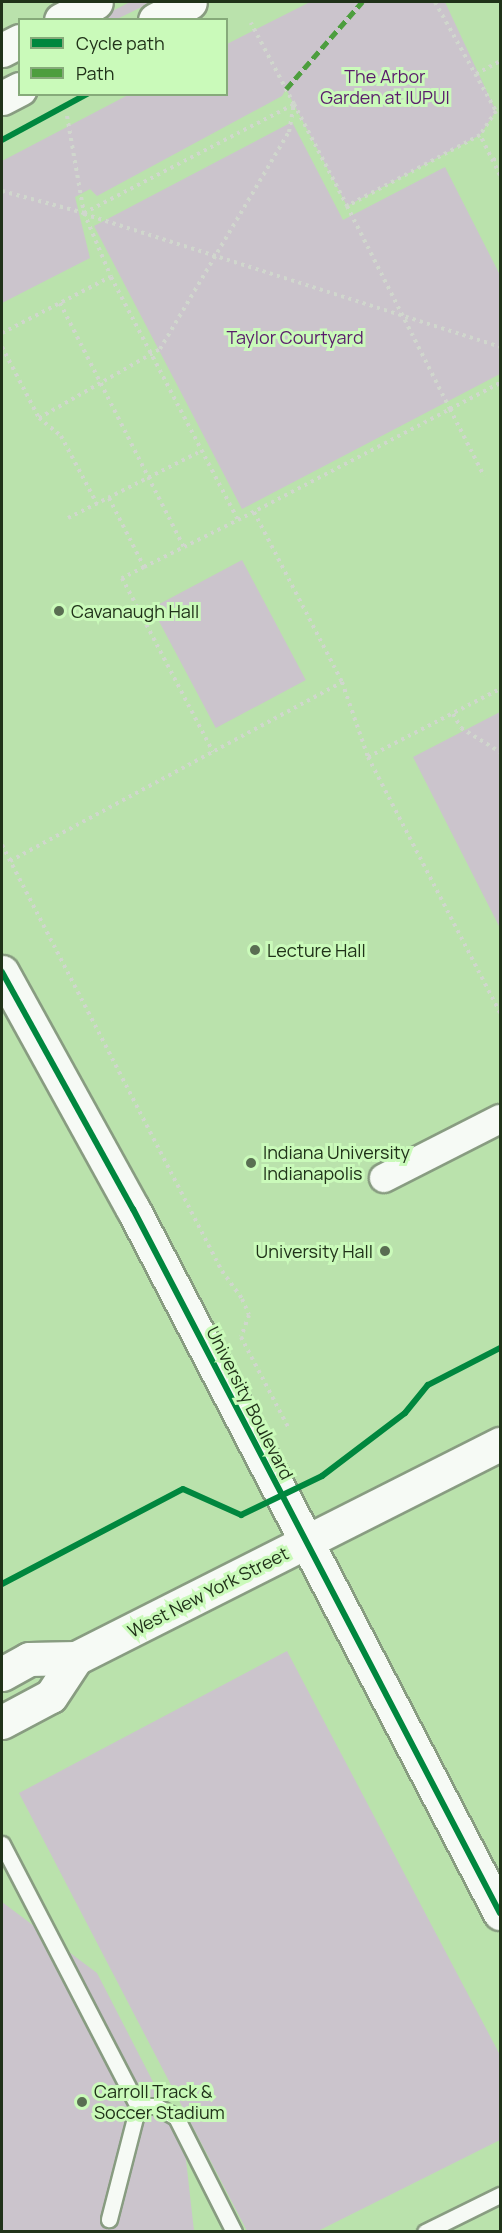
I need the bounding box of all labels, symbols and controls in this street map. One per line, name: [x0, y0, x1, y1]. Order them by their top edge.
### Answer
legend: [18, 18, 228, 96]
text: Cycle path: [76, 31, 165, 55]
text: Path: [76, 61, 114, 85]
park label: The Arbor Garden at IUPUI: [320, 66, 450, 109]
park label: Taylor Courtyard: [226, 326, 364, 348]
place label: Cavanaugh Hall: [71, 600, 199, 622]
marker: Cavanaugh Hall: [52, 604, 66, 618]
place label: Lecture Hall: [267, 939, 366, 961]
marker: Lecture Hall: [248, 943, 262, 957]
place label: Indiana University Indianapolis: [263, 1142, 410, 1184]
marker: Indiana University Indianapolis: [244, 1156, 258, 1170]
place label: University Hall: [256, 1240, 373, 1262]
marker: University Hall: [378, 1244, 392, 1258]
street label: University Boulevard: [202, 1323, 298, 1483]
street label: West New York Street: [124, 1542, 292, 1642]
place label: Carroll Track & Soccer Stadium: [94, 2081, 225, 2124]
marker: Carroll Track & Soccer Stadium: [75, 2095, 89, 2109]

